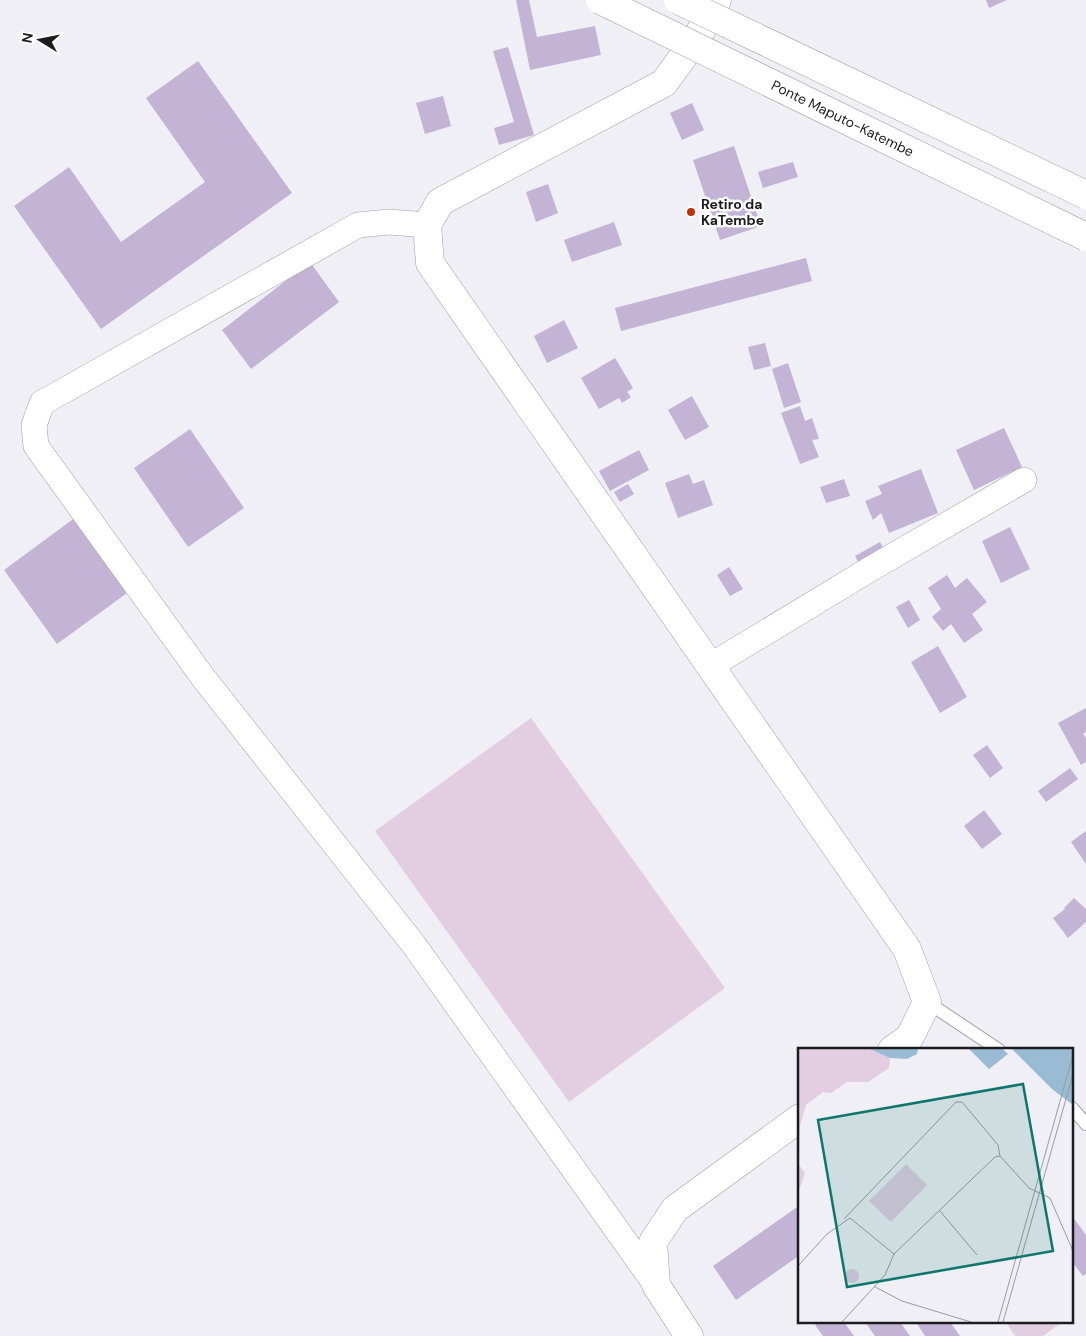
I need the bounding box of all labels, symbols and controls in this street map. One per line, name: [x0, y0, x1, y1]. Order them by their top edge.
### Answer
north arrow: [15, 15, 65, 65]
text: N: [17, 31, 37, 44]
street label: Ponte Maputo-Katembe: [769, 76, 917, 161]
place label: Retiro da KaTembe: [701, 195, 764, 229]
marker: Retiro da KaTembe: [685, 206, 697, 218]
inset map: [798, 1048, 1074, 1324]

